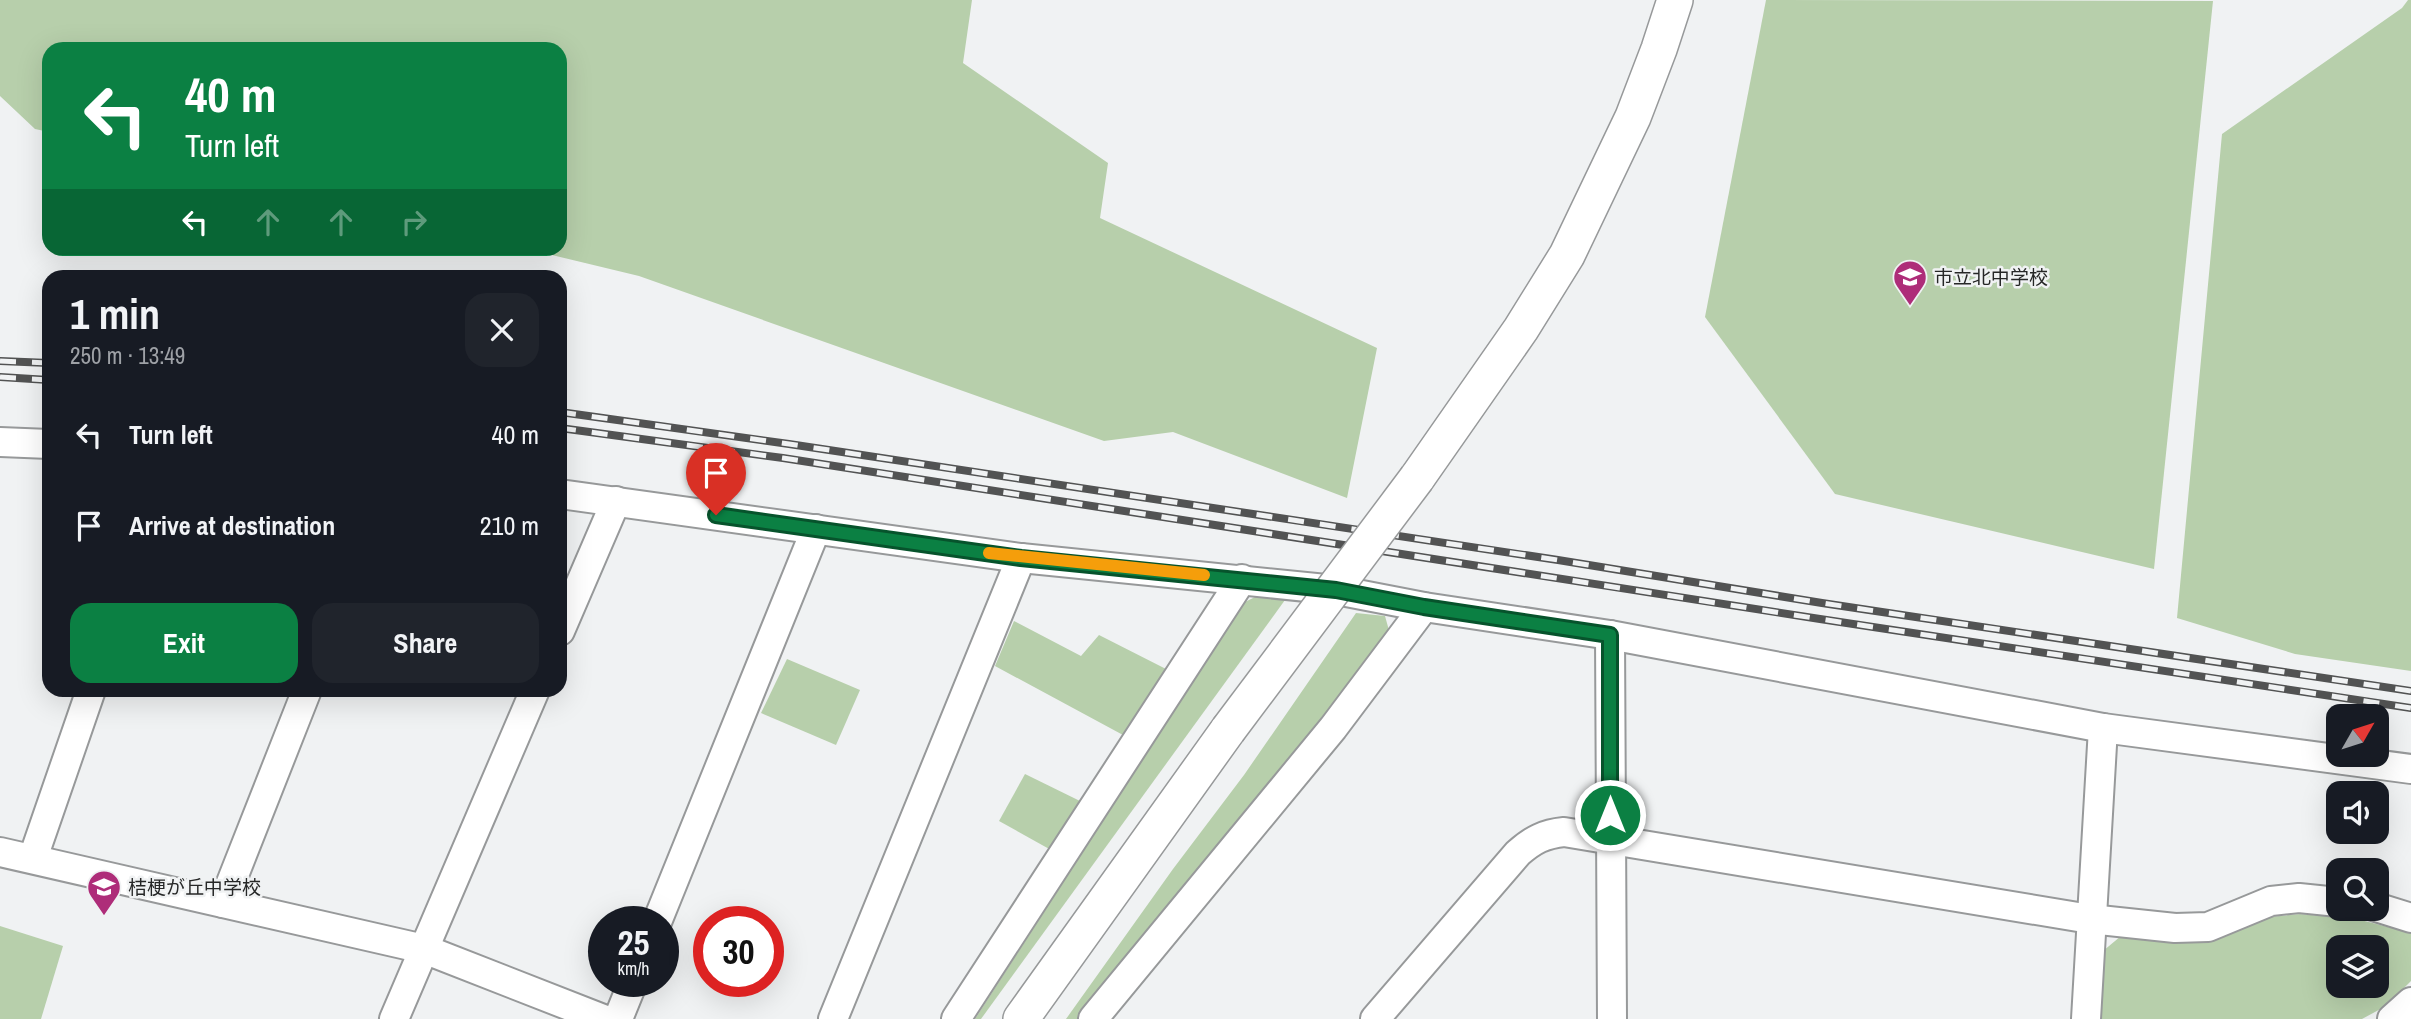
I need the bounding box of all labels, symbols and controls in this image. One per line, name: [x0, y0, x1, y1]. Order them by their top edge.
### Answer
text: 40 m: [185, 61, 277, 127]
icon: left: [70, 70, 161, 161]
text: Turn left: [185, 124, 279, 167]
icon: left: [176, 203, 214, 241]
icon: ahead: [249, 203, 287, 241]
icon: ahead: [322, 203, 360, 241]
icon: right: [395, 203, 433, 241]
school or university icon: 市立北中学校: [1891, 258, 1929, 307]
place label: 市立北中学校: [1934, 264, 2048, 290]
text: 1 min: [70, 286, 160, 342]
button: close: [465, 293, 539, 367]
text: 250 m · 13:49: [70, 340, 185, 371]
icon: left: [70, 416, 108, 454]
text: Turn left: [129, 417, 213, 452]
text: 40 m: [492, 417, 539, 452]
pin: [686, 443, 746, 515]
icon: arrive: [697, 454, 735, 492]
icon: arrive: [70, 507, 108, 545]
text: Arrive at destination: [129, 508, 335, 543]
text: 210 m: [480, 508, 539, 543]
button: Exit: [70, 603, 298, 683]
button: Share: [312, 603, 539, 683]
north arrow: [2326, 704, 2389, 766]
map controls: [2326, 704, 2389, 998]
position arrow: [1573, 778, 1647, 852]
button: sound: [2326, 781, 2389, 844]
button: search: [2326, 858, 2389, 921]
school or university icon: 桔梗が丘中学校: [85, 868, 123, 917]
place label: 桔梗が丘中学校: [128, 874, 261, 900]
speed limit sign: 30: [693, 906, 784, 997]
text: 25: [618, 919, 649, 966]
button: layers: [2326, 935, 2389, 998]
text: km/h: [618, 956, 650, 981]

